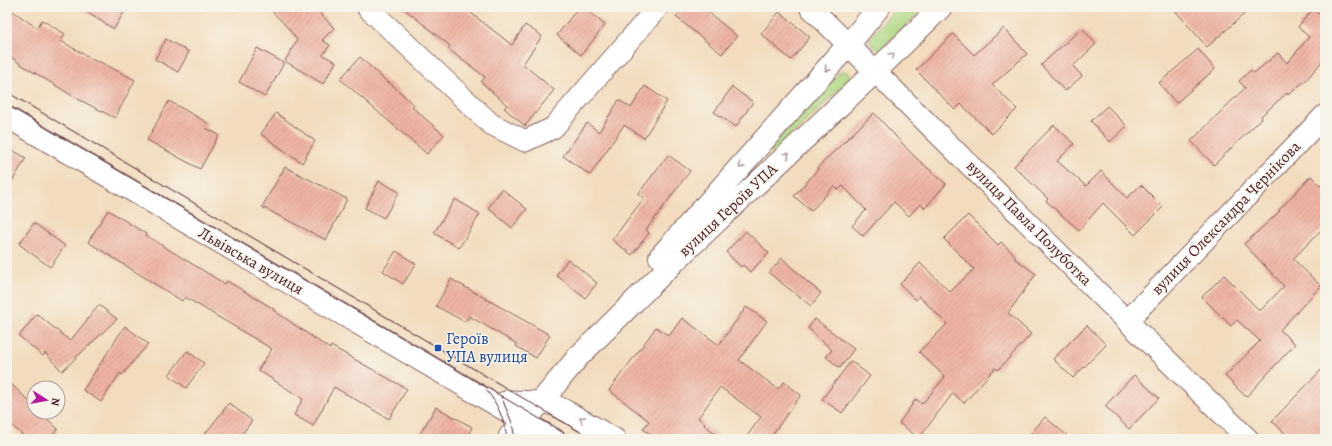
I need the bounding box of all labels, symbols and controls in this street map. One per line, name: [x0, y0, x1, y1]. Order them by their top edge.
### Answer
one-way arrow: [887, 53, 895, 60]
one-way arrow: [825, 64, 832, 72]
street label: вулиця Олександра Чернікова: [1146, 136, 1306, 300]
one-way arrow: [782, 152, 790, 159]
street label: вулиця Павла Полуботка: [961, 155, 1097, 291]
street label: вулиця Героїв УПА: [674, 158, 783, 262]
one-way arrow: [738, 161, 746, 169]
street label: Львівська вулиця: [194, 222, 308, 300]
place label: Героїв УПА вулиця: [446, 328, 528, 368]
marker: Героїв УПА вулиця: [433, 343, 443, 353]
north arrow: [26, 380, 66, 420]
text: N: [47, 396, 63, 407]
one-way arrow: [579, 417, 586, 424]

